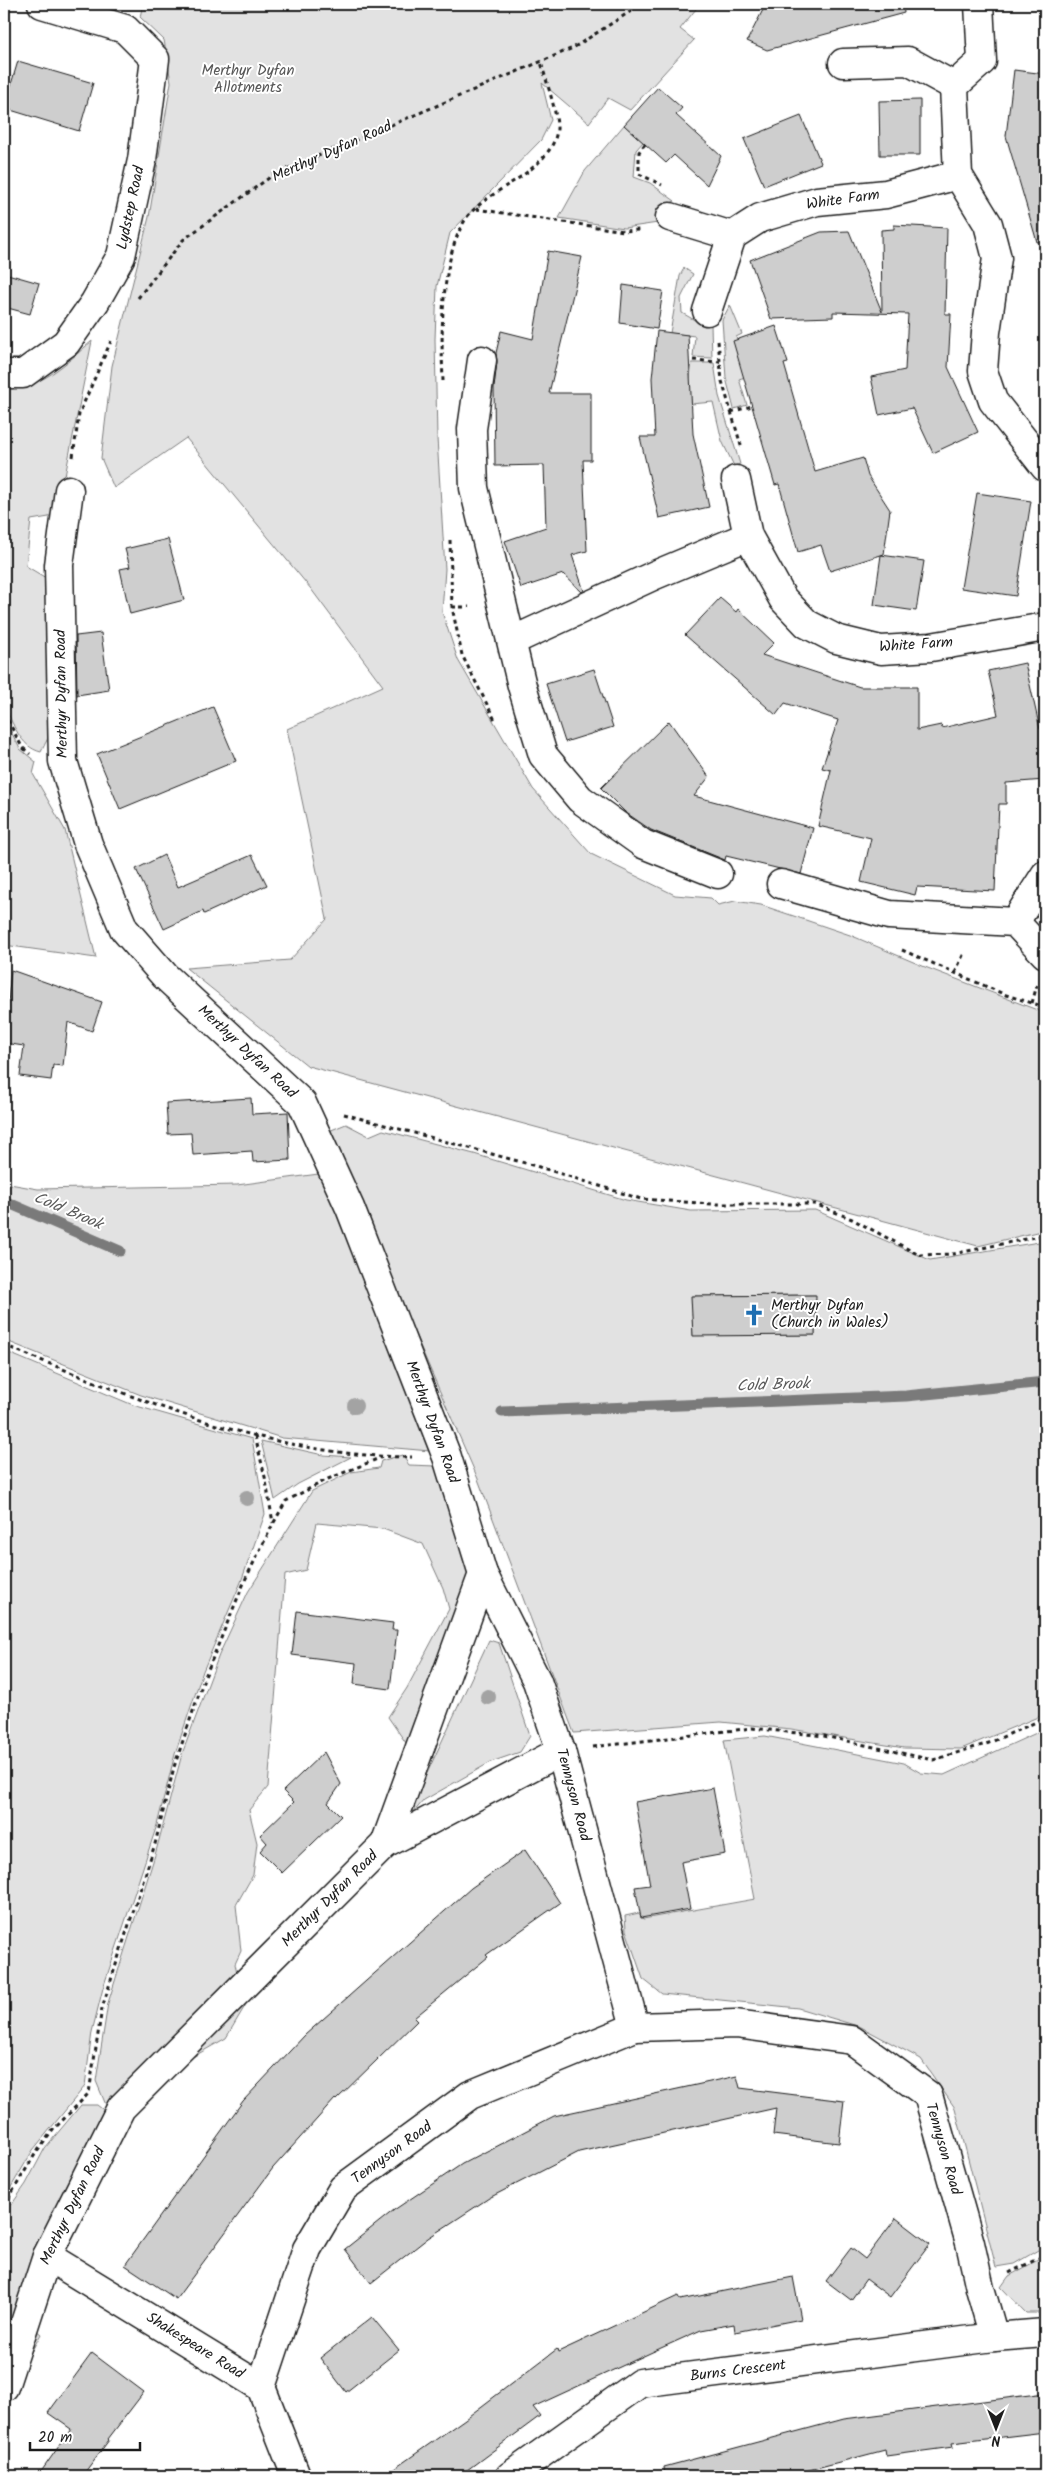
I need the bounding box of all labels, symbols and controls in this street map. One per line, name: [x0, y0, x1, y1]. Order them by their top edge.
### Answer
park label: Merthyr Dyfan Allotments: [202, 59, 294, 100]
street label: Merthyr Dyfan Road: [268, 115, 396, 189]
street label: Lydstep Road: [110, 163, 152, 252]
street label: White Farm: [805, 183, 881, 217]
street label: Merthyr Dyfan Road: [49, 629, 75, 759]
street label: White Farm: [878, 630, 954, 660]
street label: Merthyr Dyfan Road: [192, 999, 303, 1105]
water label: Cold Brook: [30, 1185, 109, 1238]
place label: Merthyr Dyfan (Church in Wales): [771, 1294, 889, 1335]
church icon: Merthyr Dyfan (Church in Wales): [741, 1302, 767, 1328]
street label: Merthyr Dyfan Road: [399, 1357, 465, 1487]
water label: Cold Brook: [736, 1371, 812, 1399]
street label: Tennyson Road: [549, 1746, 597, 1845]
street label: Merthyr Dyfan Road: [276, 1845, 384, 1953]
street label: Tennyson Road: [918, 2100, 968, 2198]
street label: Tennyson Road: [346, 2115, 438, 2191]
street label: Merthyr Dyfan Road: [34, 2142, 112, 2269]
street label: Shakespeare Road: [141, 2306, 249, 2386]
street label: Burns Crescent: [689, 2353, 788, 2389]
north arrow: [972, 2402, 1022, 2452]
scale bar: [30, 2420, 140, 2452]
text: 20 m: [38, 2426, 72, 2450]
text: N: [991, 2429, 1000, 2451]

